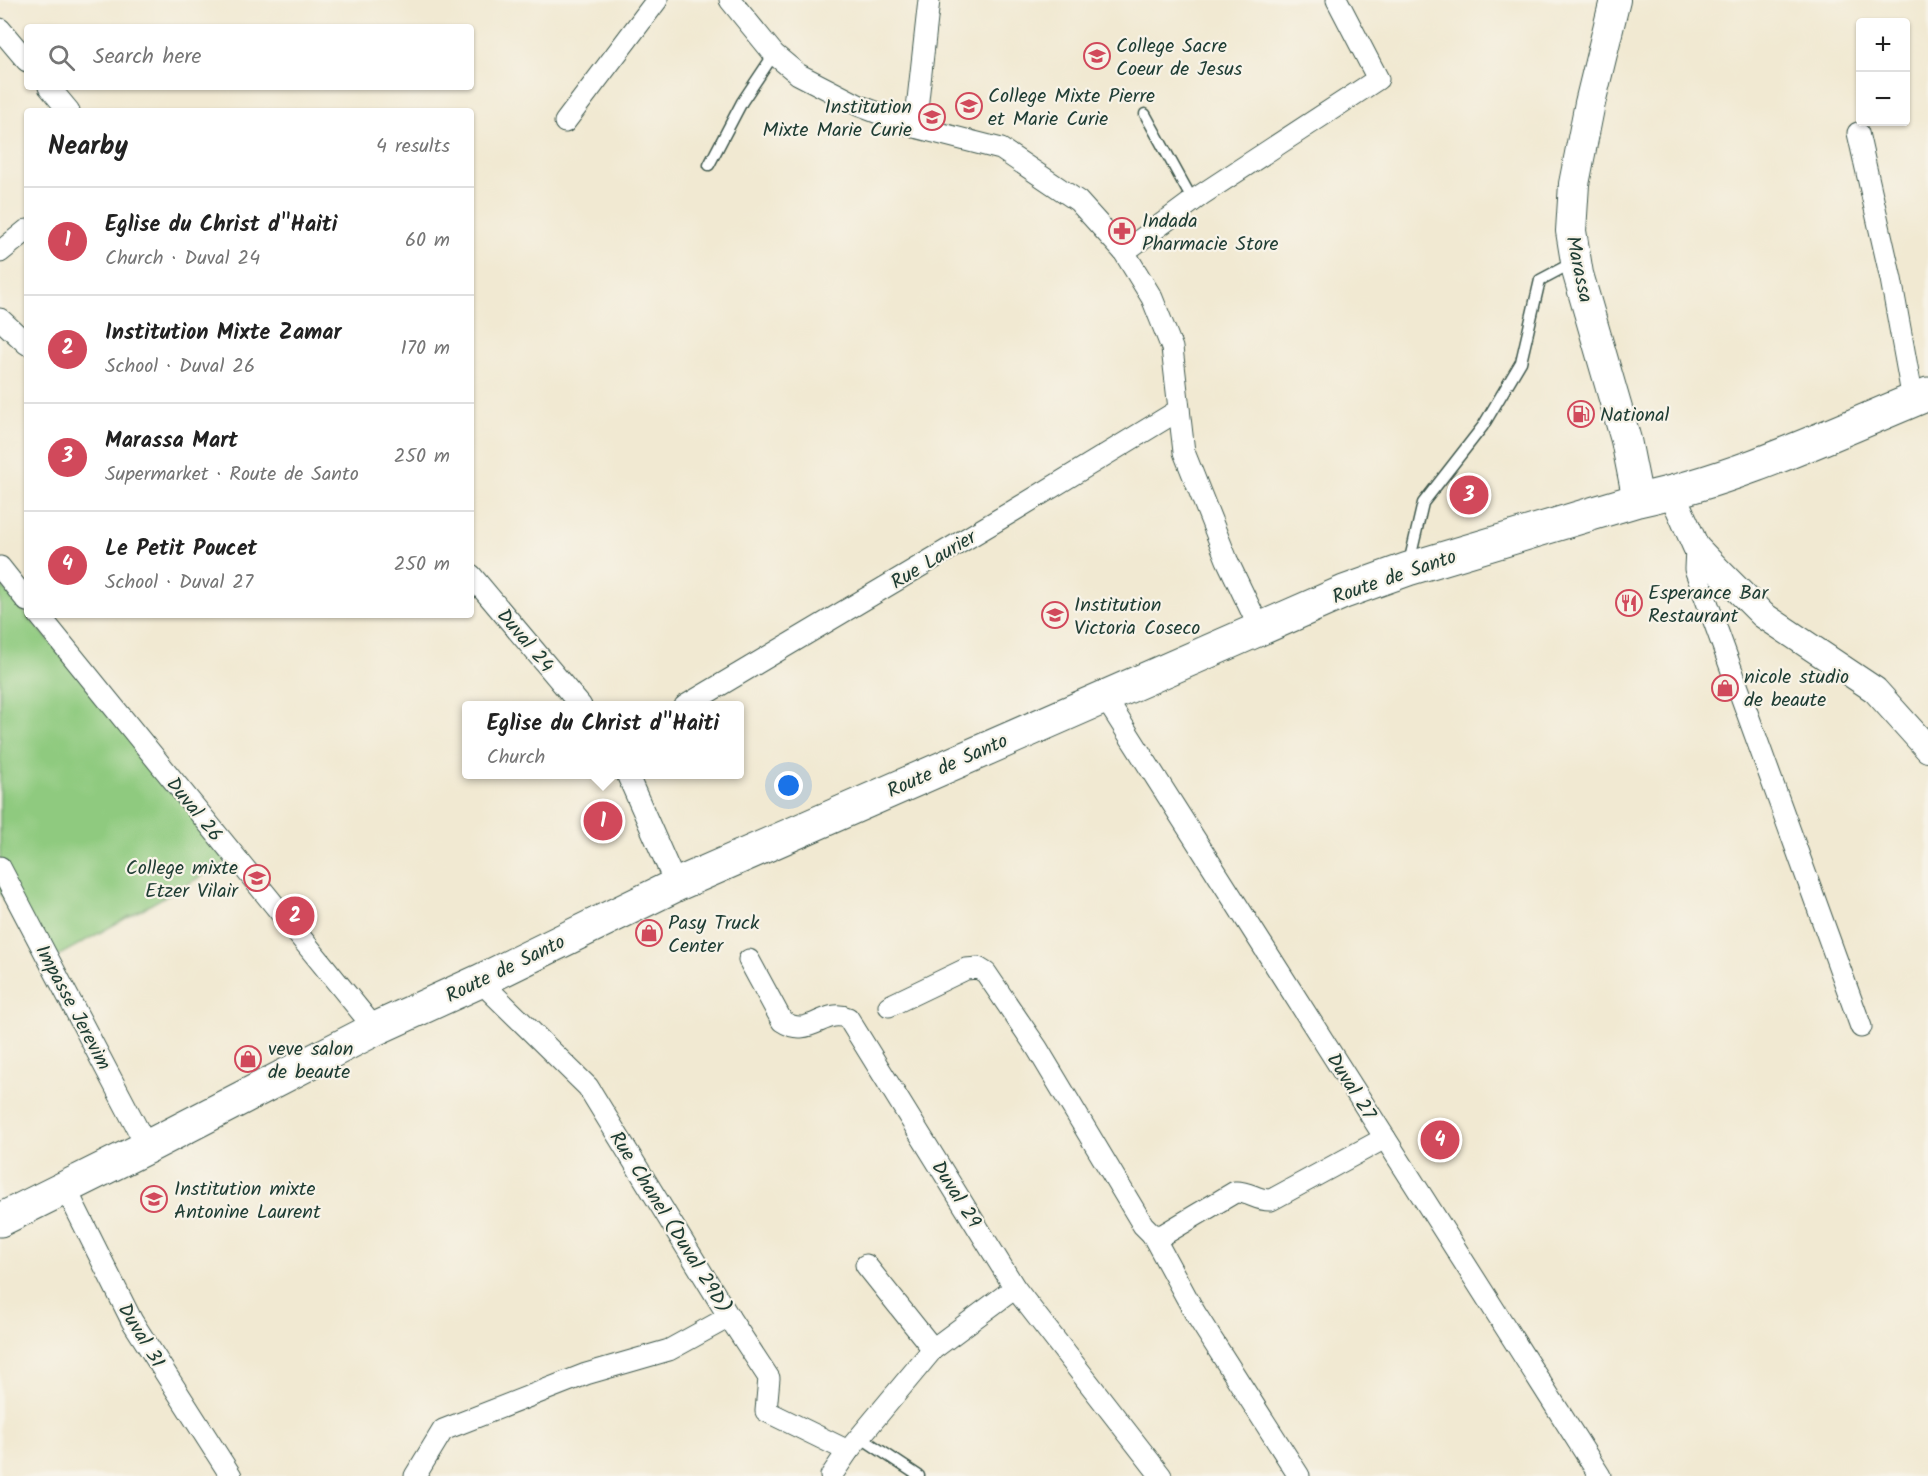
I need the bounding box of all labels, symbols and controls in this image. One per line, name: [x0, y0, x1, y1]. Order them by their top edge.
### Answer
map controls: [1856, 18, 1910, 126]
button: +: [1856, 18, 1910, 72]
search box: [24, 24, 474, 90]
place label: College Sacre Coeur de Jesus: [1116, 31, 1243, 86]
text: Search here: [93, 40, 201, 75]
icon: search: [45, 41, 78, 74]
school or university icon: College Sacre Coeur de Jesus: [1082, 41, 1112, 71]
button: −: [1856, 72, 1910, 126]
place label: College Mixte Pierre et Marie Curie: [988, 81, 1155, 136]
school or university icon: College Mixte Pierre et Marie Curie: [954, 91, 984, 121]
place label: Institution Mixte Marie Curie: [763, 92, 912, 147]
school or university icon: Institution Mixte Marie Curie: [917, 102, 947, 132]
text: Nearby: [48, 126, 128, 168]
text: 4 results: [376, 131, 450, 163]
place label: Indada Pharmacie Store: [1142, 206, 1279, 261]
text: Eglise du Christ d"Haiti: [105, 208, 338, 243]
pharmacy icon: Indada Pharmacie Store: [1107, 216, 1137, 246]
text: 1: [64, 225, 71, 257]
text: 60 m: [405, 225, 450, 257]
street label: Marassa: [1555, 233, 1601, 306]
text: Church · Duval 24: [105, 243, 260, 275]
text: Institution Mixte Zamar: [105, 316, 341, 351]
text: 2: [62, 333, 73, 365]
text: 170 m: [401, 333, 450, 365]
text: School · Duval 26: [105, 351, 255, 383]
fuel station icon: National: [1566, 399, 1596, 429]
place label: National: [1600, 400, 1670, 432]
text: Marassa Mart: [105, 424, 238, 459]
text: 3: [62, 441, 73, 473]
text: 250 m: [394, 441, 450, 473]
text: Supermarket · Route de Santo: [105, 459, 359, 491]
pin: 3: [1450, 472, 1488, 518]
street label: Rue Laurier: [885, 522, 984, 599]
text: Le Petit Poucet: [105, 532, 257, 567]
street label: Route de Santo: [1328, 542, 1461, 614]
text: 4: [62, 549, 73, 581]
text: 250 m: [394, 549, 450, 581]
text: School · Duval 27: [105, 567, 253, 599]
place label: Esperance Bar Restaurant: [1648, 578, 1769, 633]
restaurant icon: Esperance Bar Restaurant: [1614, 588, 1644, 618]
place label: Institution Victoria Coseco: [1074, 590, 1200, 645]
school or university icon: Institution Victoria Coseco: [1040, 600, 1070, 630]
street label: Duval 24: [488, 602, 561, 681]
place label: nicole studio de beaute: [1744, 662, 1849, 717]
shop icon: nicole studio de beaute: [1710, 673, 1740, 703]
popup: [462, 701, 744, 779]
text: Eglise du Christ d"Haiti: [487, 707, 719, 742]
street label: Route de Santo: [882, 726, 1014, 808]
text: Church: [487, 742, 545, 774]
street label: Duval 26: [157, 771, 230, 850]
your location: [774, 771, 803, 800]
pin: 1: [584, 798, 622, 844]
place label: College mixte Etzer Vilair: [126, 853, 239, 908]
school or university icon: College mixte Etzer Vilair: [242, 863, 272, 893]
pin: 2: [276, 894, 314, 938]
place label: Pasy Truck Center: [668, 908, 760, 963]
shop icon: Pasy Truck Center: [634, 918, 664, 948]
street label: Route de Santo: [441, 927, 571, 1013]
street label: Impasse Jerevim: [26, 939, 119, 1077]
place label: veve salon de beaute: [268, 1034, 353, 1089]
shop icon: veve salon de beaute: [233, 1044, 263, 1074]
street label: Duval 27: [1317, 1047, 1384, 1128]
pin: 4: [1420, 1118, 1460, 1162]
street label: Rue Chanel (Duval 29D): [600, 1125, 739, 1321]
street label: Duval 29: [922, 1155, 989, 1235]
place label: Institution mixte Antonine Laurent: [174, 1174, 321, 1229]
school or university icon: Institution mixte Antonine Laurent: [139, 1184, 169, 1214]
street label: Duval 31: [108, 1297, 172, 1375]

